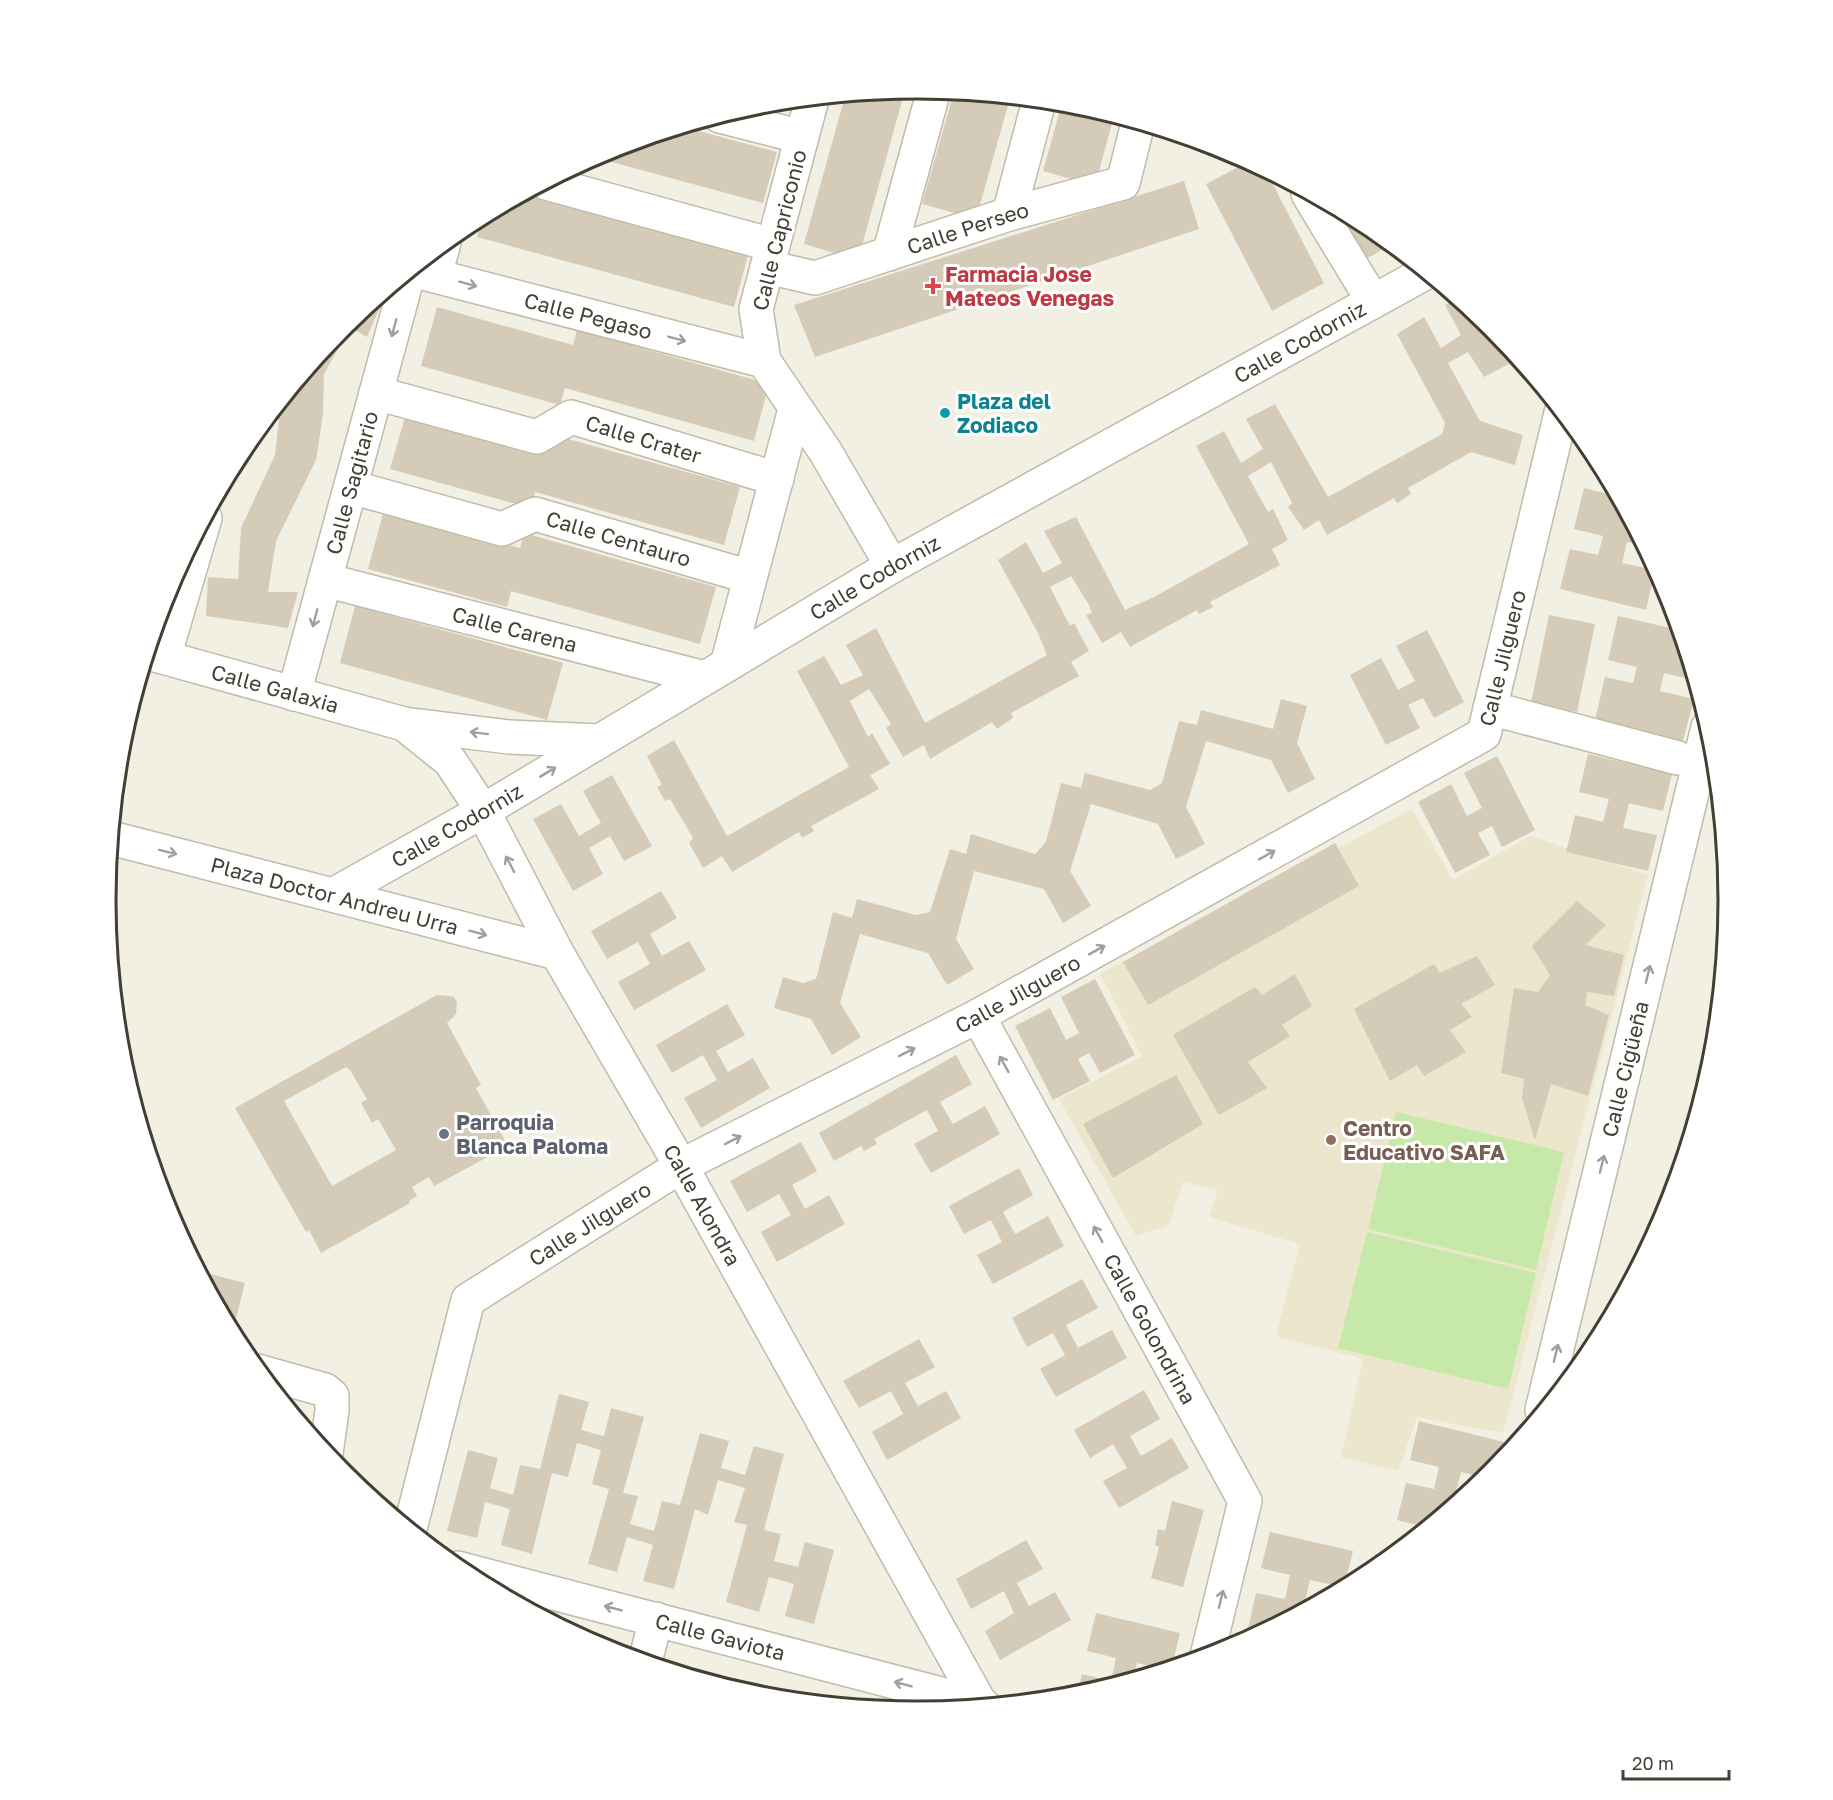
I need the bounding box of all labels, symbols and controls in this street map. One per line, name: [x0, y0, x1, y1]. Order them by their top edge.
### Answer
street label: Calle Capriconio: [746, 147, 812, 313]
street label: Calle Perseo: [903, 196, 1032, 260]
place label: Farmacia Jose Mateos Venegas: [945, 261, 1114, 311]
one-way arrow: [459, 279, 478, 290]
marker: Farmacia Jose Mateos Venegas: [926, 279, 940, 293]
street label: Calle Pegaso: [521, 287, 655, 345]
street label: Calle Codorniz: [1229, 295, 1370, 389]
one-way arrow: [387, 318, 399, 337]
one-way arrow: [668, 333, 687, 345]
place label: Plaza del Zodiaco: [957, 388, 1051, 438]
marker: Plaza del Zodiaco: [938, 406, 952, 420]
street label: Calle Sagitario: [320, 408, 384, 557]
street label: Calle Crater: [582, 409, 704, 468]
street label: Calle Centauro: [543, 505, 694, 572]
street label: Calle Codorniz: [805, 529, 944, 625]
street label: Calle Jilguero: [1473, 587, 1531, 729]
street label: Calle Carena: [450, 600, 580, 658]
one-way arrow: [309, 608, 320, 627]
street label: Calle Galaxia: [209, 658, 342, 718]
one-way arrow: [469, 728, 489, 739]
one-way arrow: [539, 766, 556, 778]
street label: Calle Codorniz: [387, 778, 527, 873]
one-way arrow: [158, 847, 177, 859]
one-way arrow: [1259, 848, 1276, 860]
street label: Plaza Doctor Andreu Urra: [208, 851, 461, 940]
one-way arrow: [504, 856, 515, 874]
one-way arrow: [469, 927, 488, 939]
one-way arrow: [1088, 944, 1105, 956]
street label: Calle Jilguero: [951, 949, 1085, 1038]
one-way arrow: [1643, 965, 1655, 984]
street label: Calle Cigüeña: [1596, 998, 1654, 1140]
one-way arrow: [898, 1046, 915, 1058]
one-way arrow: [998, 1055, 1009, 1073]
place label: Parroquia Blanca Paloma: [456, 1109, 608, 1159]
place label: Centro Educativo SAFA: [1343, 1115, 1505, 1165]
marker: Parroquia Blanca Paloma: [437, 1127, 451, 1141]
marker: Centro Educativo SAFA: [1324, 1133, 1338, 1147]
one-way arrow: [724, 1134, 741, 1146]
street label: Calle Alondra: [658, 1139, 747, 1270]
one-way arrow: [1597, 1155, 1609, 1174]
street label: Calle Jilguero: [524, 1175, 655, 1271]
one-way arrow: [1092, 1226, 1103, 1244]
street label: Calle Golondrina: [1098, 1249, 1202, 1409]
one-way arrow: [1551, 1344, 1563, 1363]
one-way arrow: [1216, 1590, 1228, 1609]
one-way arrow: [604, 1602, 623, 1614]
street label: Calle Gaviota: [652, 1607, 788, 1666]
one-way arrow: [894, 1678, 913, 1689]
scale bar: [1623, 1743, 1730, 1781]
text: 20 m: [1632, 1752, 1674, 1774]

